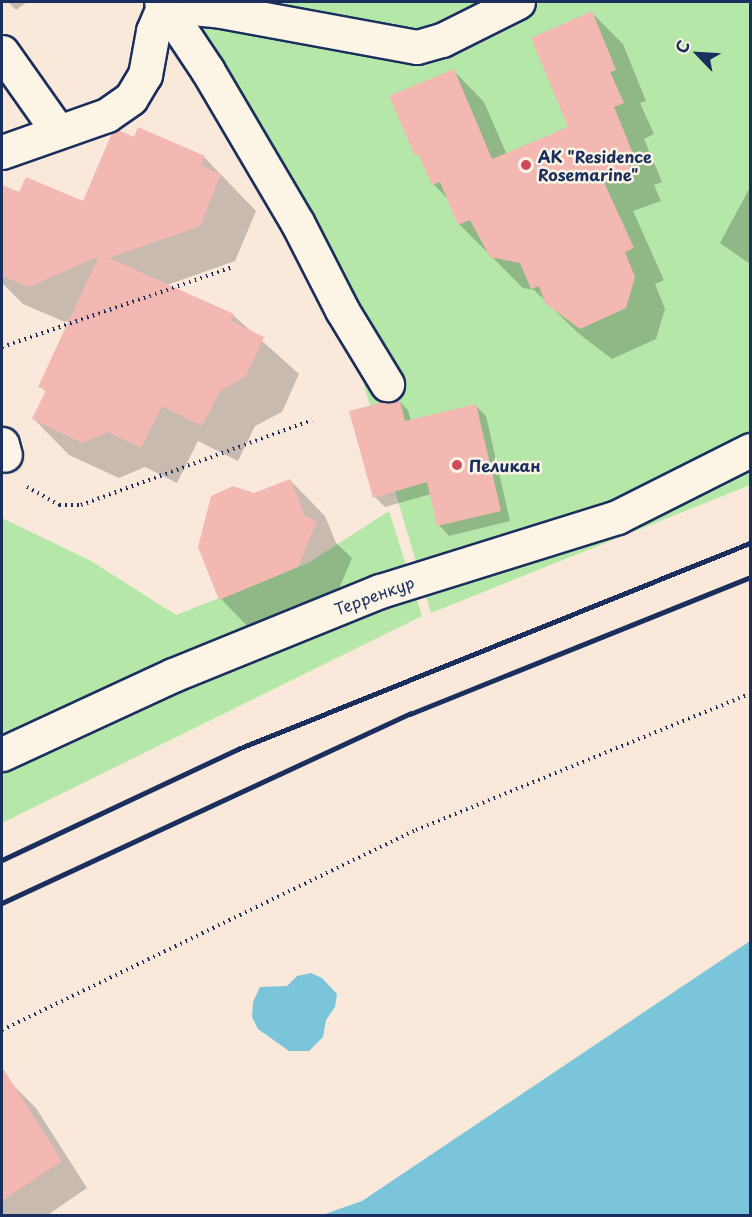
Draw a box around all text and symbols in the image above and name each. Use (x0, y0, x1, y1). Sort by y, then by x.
north arrow (668, 24, 728, 84)
text: С (668, 36, 695, 57)
place label: АК "Residence Rosemarine" (538, 146, 652, 184)
marker: АК "Residence Rosemarine" (519, 158, 533, 172)
place label: Пеликан (469, 455, 541, 475)
marker: Пеликан (450, 458, 464, 472)
street label: Терренкур (331, 572, 417, 618)

